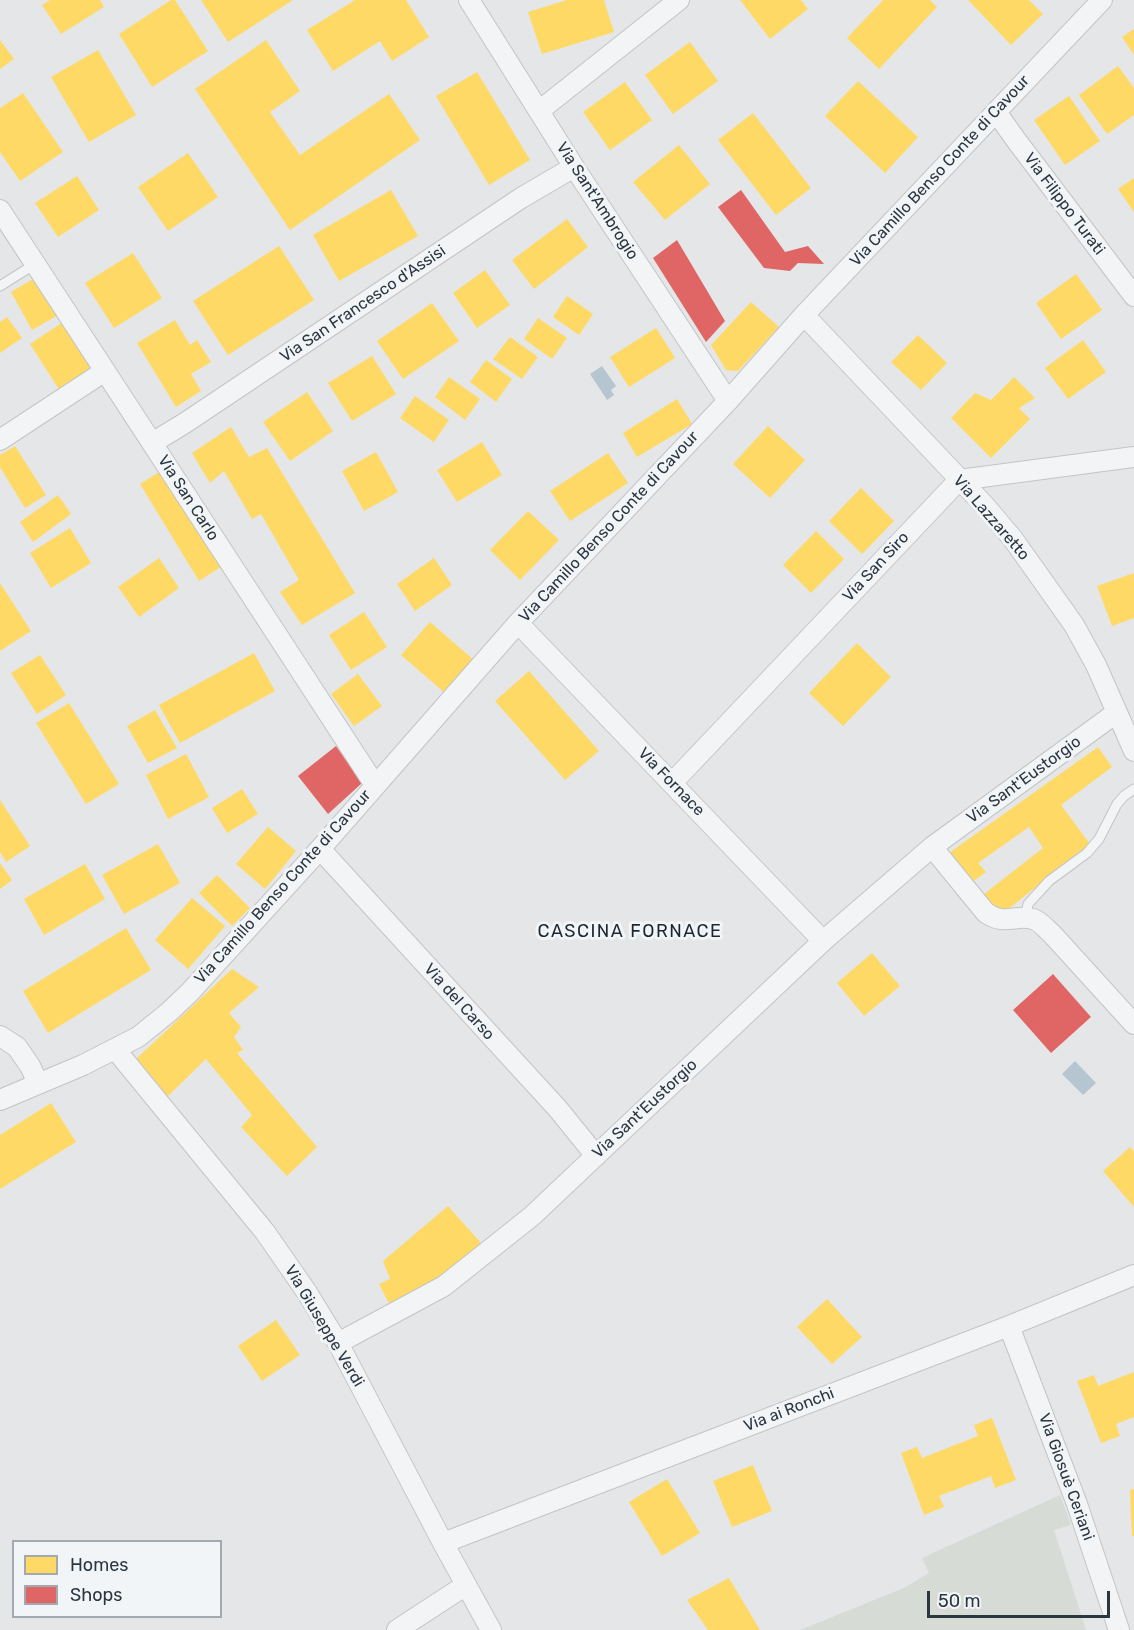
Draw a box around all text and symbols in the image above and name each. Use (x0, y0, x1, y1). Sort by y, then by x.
street label: Via Camillo Benso Conte di Cavour (846, 71, 1034, 271)
street label: Via Sant'Ambrogio (552, 139, 642, 263)
street label: Via Filippo Turati (1019, 149, 1109, 259)
street label: Via San Francesco d'Assisi (276, 241, 450, 367)
street label: Via Camillo Benso Conte di Cavour (515, 427, 703, 627)
street label: Via San Carlo (153, 452, 223, 544)
street label: Via Lazzaretto (949, 471, 1033, 565)
street label: Via San Siro (839, 528, 913, 606)
street label: Via Sant'Eustorgio (963, 732, 1085, 828)
street label: Via Fornace (634, 744, 708, 820)
street label: Via Camillo Benso Conte di Cavour (191, 786, 375, 988)
district label: CASCINA FORNACE (538, 921, 722, 943)
street label: Via del Carso (420, 960, 498, 1044)
street label: Via Sant'Eustorgio (589, 1055, 701, 1163)
street label: Via Giuseppe Verdi (280, 1262, 368, 1390)
street label: Via ai Ronchi (741, 1384, 837, 1436)
street label: Via Giosuè Ceriani (1034, 1411, 1098, 1543)
legend (12, 1540, 222, 1618)
text: Homes (70, 1554, 128, 1576)
scale bar (930, 1579, 1113, 1617)
text: Shops (70, 1584, 122, 1606)
text: 50 m (938, 1590, 981, 1612)

